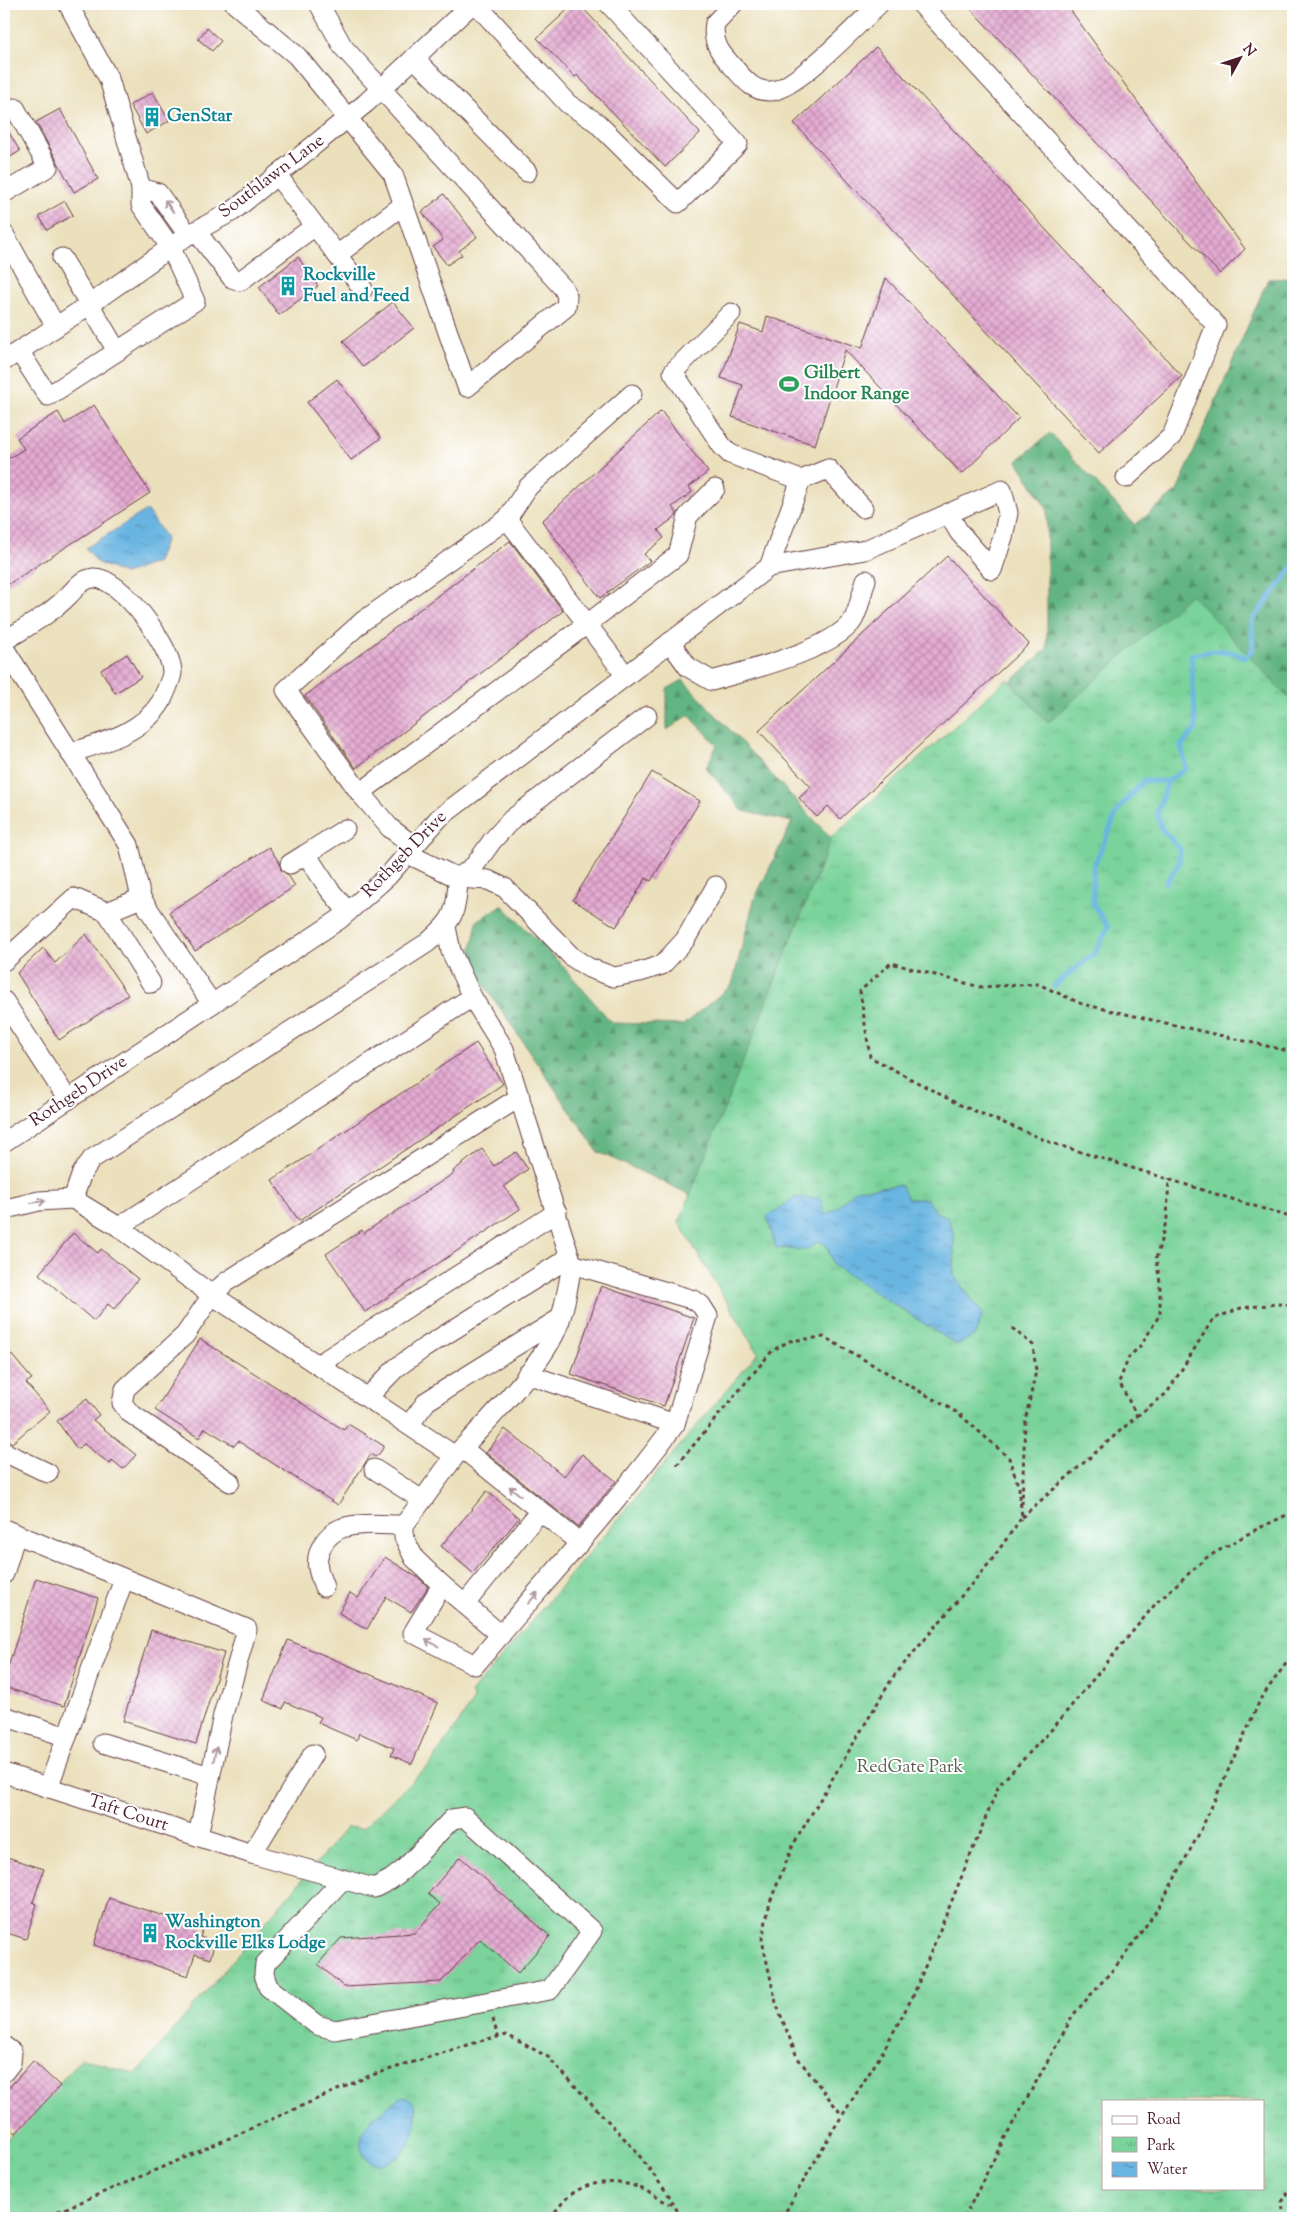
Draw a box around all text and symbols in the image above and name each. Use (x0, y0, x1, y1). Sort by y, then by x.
north arrow (1214, 32, 1264, 82)
text: N (1237, 40, 1260, 62)
place label: GenStar (167, 104, 232, 130)
building icon: GenStar (141, 106, 163, 128)
street label: Southlawn Lane (214, 129, 330, 225)
one-way arrow (164, 200, 174, 214)
place label: Rockville Fuel and Feed (303, 263, 410, 310)
building icon: Rockville Fuel and Feed (277, 275, 299, 297)
place label: Gilbert Indoor Range (804, 361, 910, 408)
sports icon: Gilbert Indoor Range (778, 373, 800, 395)
street label: Rothgeb Drive (357, 805, 453, 905)
street label: Rothgeb Drive (25, 1050, 133, 1134)
one-way arrow (29, 1197, 45, 1207)
one-way arrow (509, 1485, 522, 1496)
one-way arrow (527, 1591, 539, 1604)
one-way arrow (425, 1638, 440, 1647)
one-way arrow (210, 1747, 220, 1763)
park label: RedGate Park (857, 1755, 963, 1781)
street label: Taft Court (85, 1789, 171, 1839)
place label: Washington Rockville Elks Lodge (165, 1910, 327, 1957)
building icon: Washington Rockville Elks Lodge (139, 1922, 161, 1944)
legend (1102, 2100, 1264, 2190)
text: Road (1147, 2110, 1181, 2131)
text: Park (1147, 2136, 1176, 2157)
text: Water (1147, 2160, 1188, 2181)

